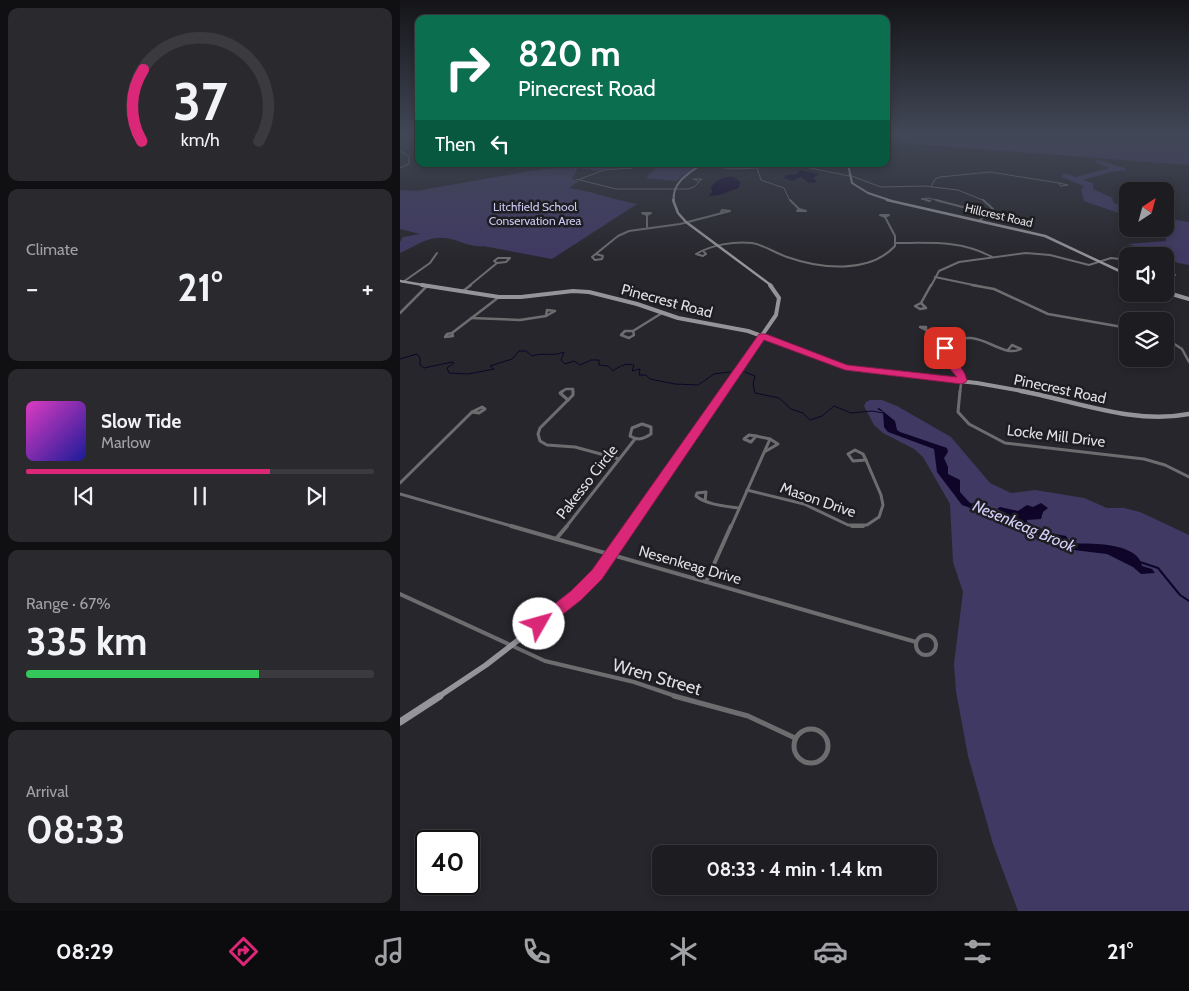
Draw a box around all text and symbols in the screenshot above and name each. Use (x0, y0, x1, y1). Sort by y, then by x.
text: 820 m (518, 32, 621, 75)
icon: right (435, 35, 500, 100)
text: 37 (173, 70, 228, 133)
text: Pinecrest Road (518, 75, 656, 102)
text: km/h (180, 129, 220, 150)
icon: left (486, 130, 514, 158)
text: Then (435, 133, 476, 156)
north arrow (1119, 182, 1174, 238)
map controls (1119, 182, 1174, 367)
park label: Litchfield School Conservation Area (489, 199, 581, 228)
street label: Hillcrest Road (963, 200, 1035, 230)
text: Climate (26, 240, 78, 259)
button: sound (1119, 247, 1174, 302)
text: 21° (177, 264, 223, 311)
text: − (26, 271, 38, 305)
text: + (362, 271, 374, 305)
street label: Pinecrest Road (619, 280, 715, 322)
button: layers (1119, 312, 1174, 367)
pin (924, 327, 966, 369)
icon: arrive (931, 334, 959, 362)
street label: Pinecrest Road (1012, 370, 1108, 408)
text: Slow Tide (101, 410, 181, 433)
street label: Locke Mill Drive (1006, 421, 1107, 451)
text: Marlow (101, 433, 151, 452)
street label: Pakesso Circle (552, 441, 622, 523)
street label: Mason Drive (778, 479, 859, 521)
icon: previous (70, 482, 98, 510)
icon: pause (186, 482, 214, 510)
icon: next (302, 482, 330, 510)
water label: Nesenkeag Brook (970, 496, 1079, 557)
street label: Nesenkeag Drive (637, 542, 744, 588)
text: Range · 67% (26, 594, 111, 613)
position arrow (512, 597, 564, 649)
text: 335 km (26, 618, 147, 665)
street label: Wren Street (610, 654, 704, 700)
text: Arrival (26, 782, 69, 801)
text: 08:33 (26, 806, 125, 853)
speed limit sign: 40 (415, 830, 480, 895)
text: 08:33 · 4 min · 1.4 km (706, 858, 883, 881)
icon: directions (226, 934, 261, 969)
icon: music (372, 934, 407, 969)
icon: phone (519, 934, 554, 969)
icon: climate (666, 934, 701, 969)
icon: car (813, 934, 848, 969)
icon: filters (960, 934, 995, 969)
text: 08:29 (56, 938, 114, 965)
text: 21° (1107, 938, 1133, 965)

